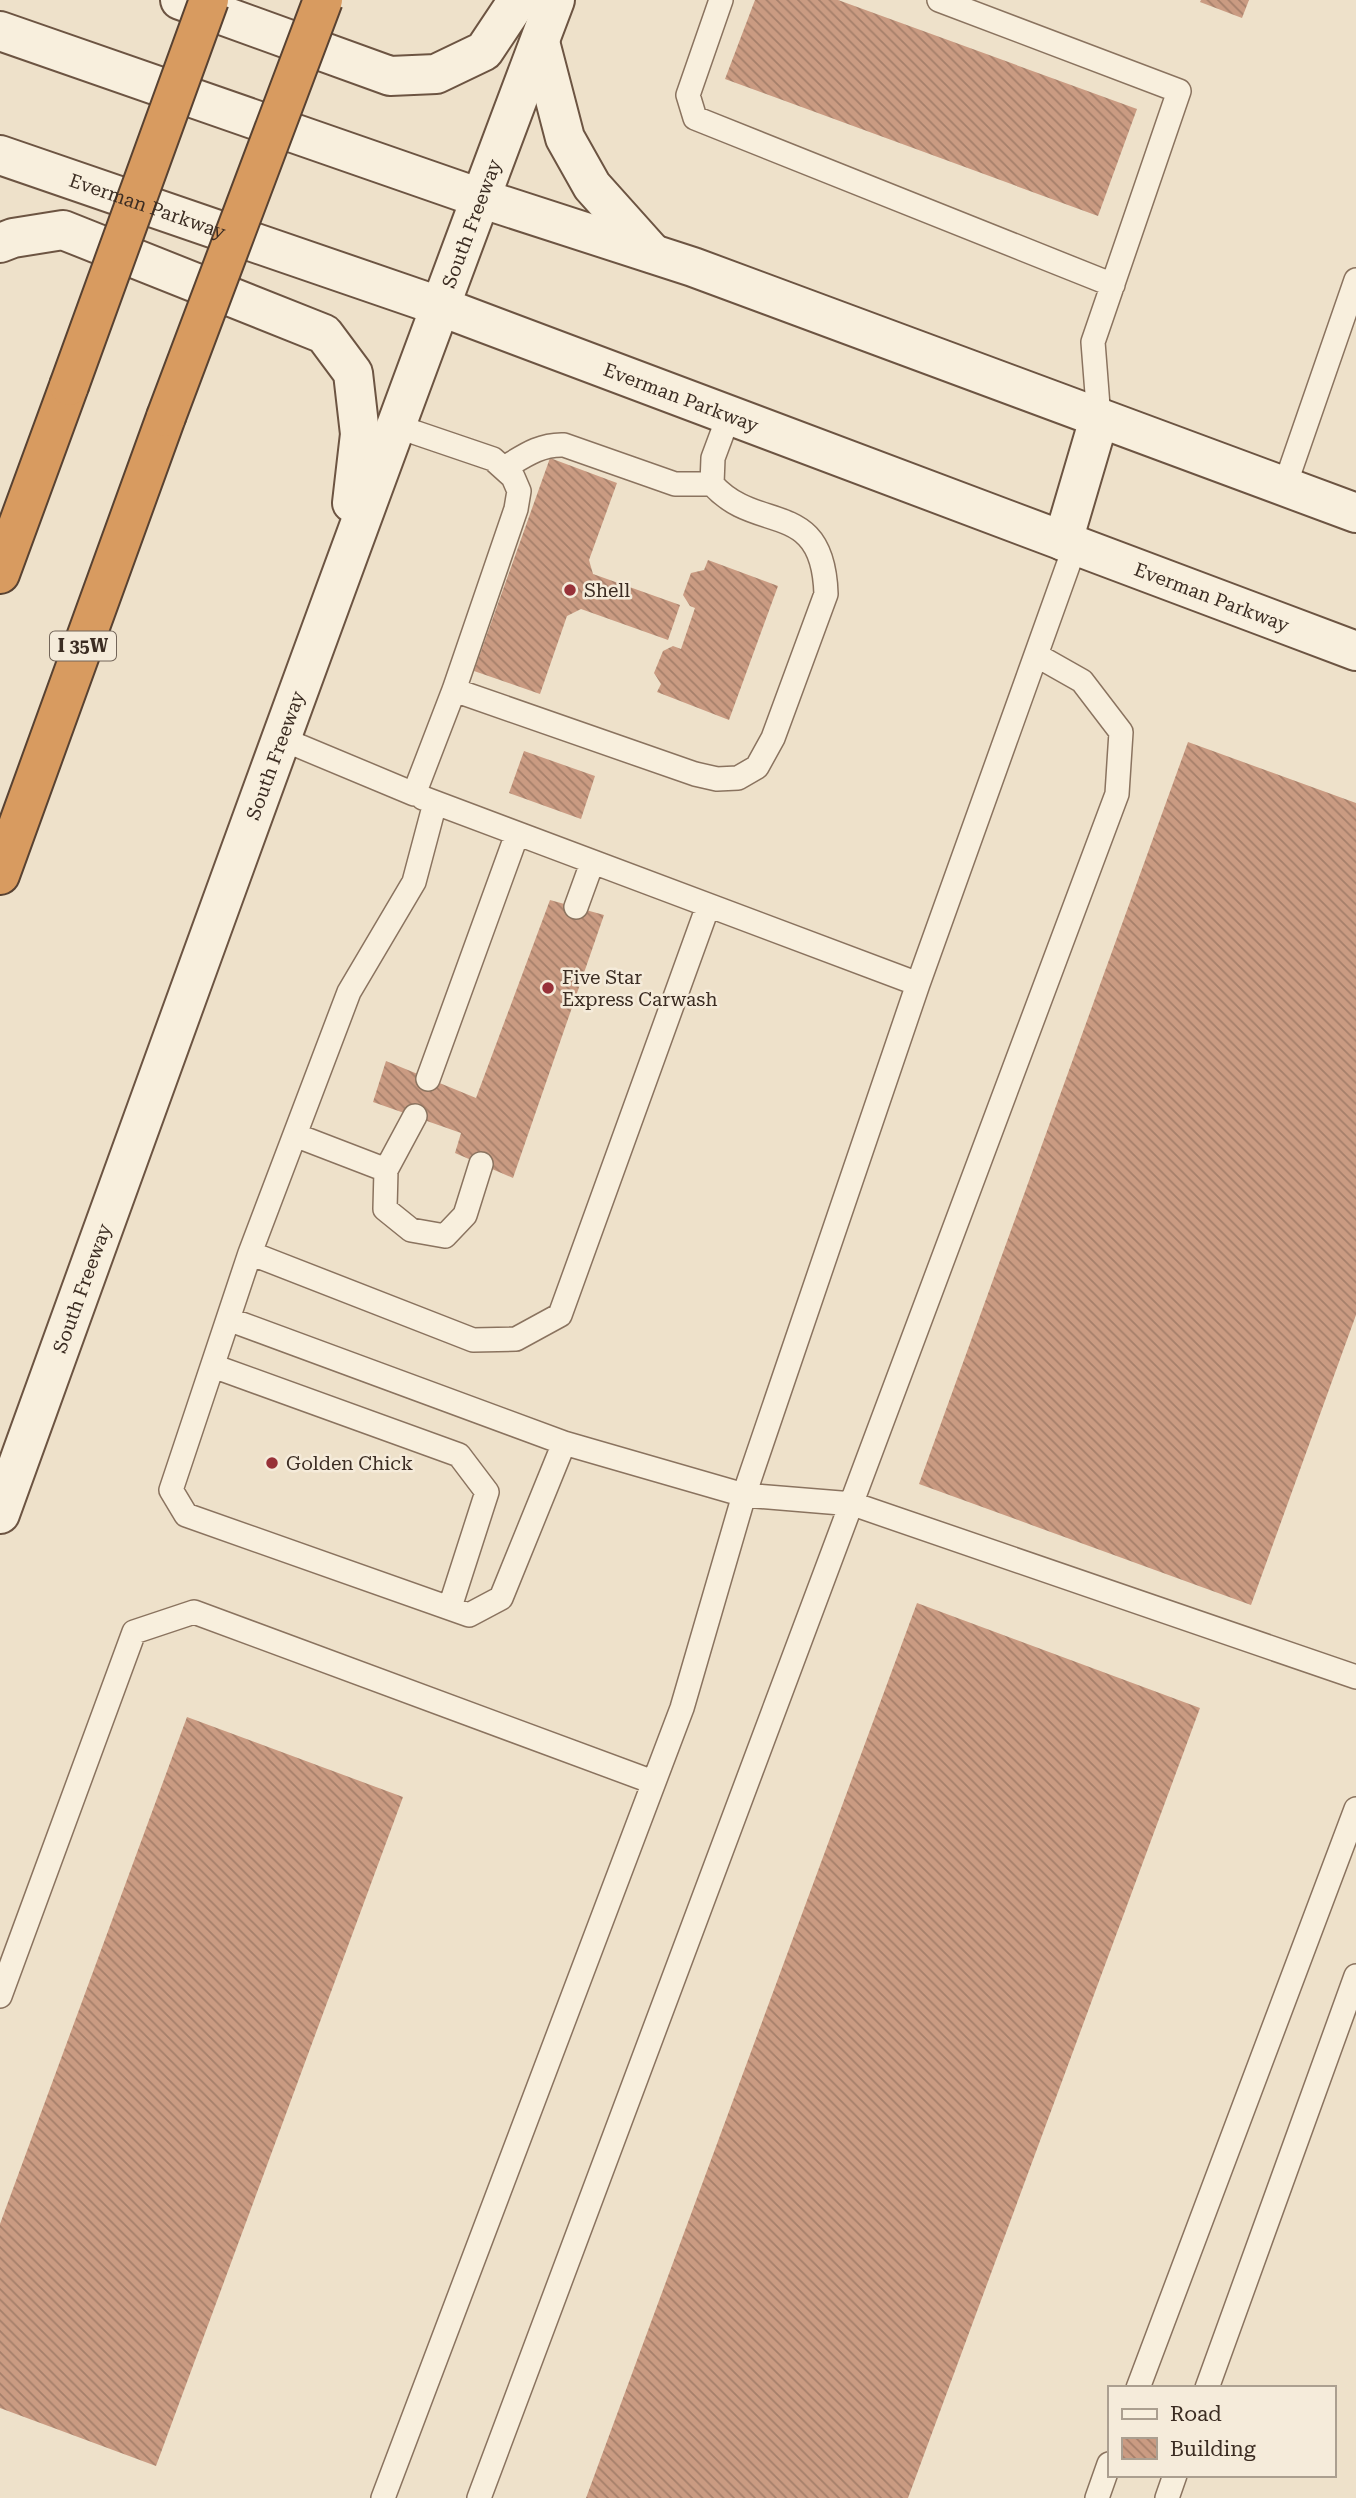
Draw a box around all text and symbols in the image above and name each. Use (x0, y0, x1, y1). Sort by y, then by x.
street label: South Freeway (437, 155, 506, 291)
street label: Everman Parkway (66, 169, 229, 244)
street label: Everman Parkway (600, 358, 762, 437)
street label: Everman Parkway (1131, 558, 1293, 637)
place label: Shell (584, 579, 630, 602)
marker: Shell (562, 582, 578, 598)
road number: I 35W (50, 632, 116, 660)
street label: South Freeway (241, 687, 310, 823)
place label: Five Star Express Carwash (562, 966, 717, 1011)
marker: Five Star Express Carwash (540, 980, 556, 996)
street label: South Freeway (48, 1220, 116, 1356)
place label: Golden Chick (286, 1452, 413, 1475)
marker: Golden Chick (264, 1455, 280, 1471)
legend (1108, 2386, 1335, 2477)
text: Road (1170, 2402, 1222, 2426)
text: Building (1170, 2437, 1256, 2461)

